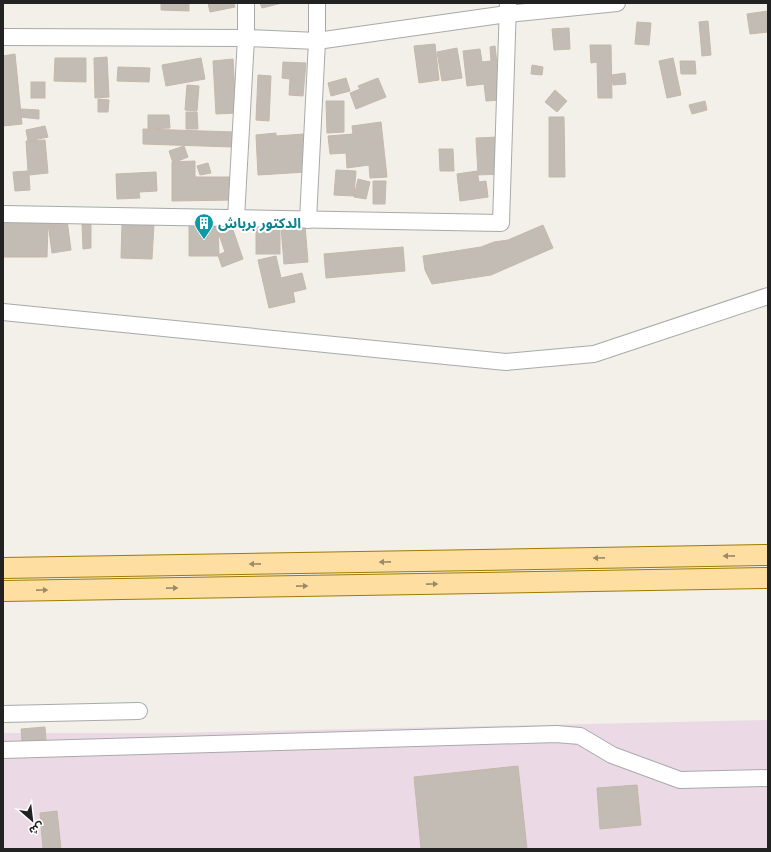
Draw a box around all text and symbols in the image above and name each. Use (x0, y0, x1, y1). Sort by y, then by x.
building icon: الدكتور برباش (193, 212, 215, 240)
place label: الدكتور برباش (218, 214, 301, 232)
one-way arrow (722, 553, 735, 559)
one-way arrow (592, 555, 605, 561)
one-way arrow (379, 558, 391, 565)
one-way arrow (248, 561, 261, 567)
one-way arrow (426, 581, 439, 587)
one-way arrow (296, 583, 309, 589)
one-way arrow (166, 585, 179, 591)
one-way arrow (36, 587, 48, 594)
north arrow (12, 800, 52, 840)
text: ش (27, 819, 47, 839)

